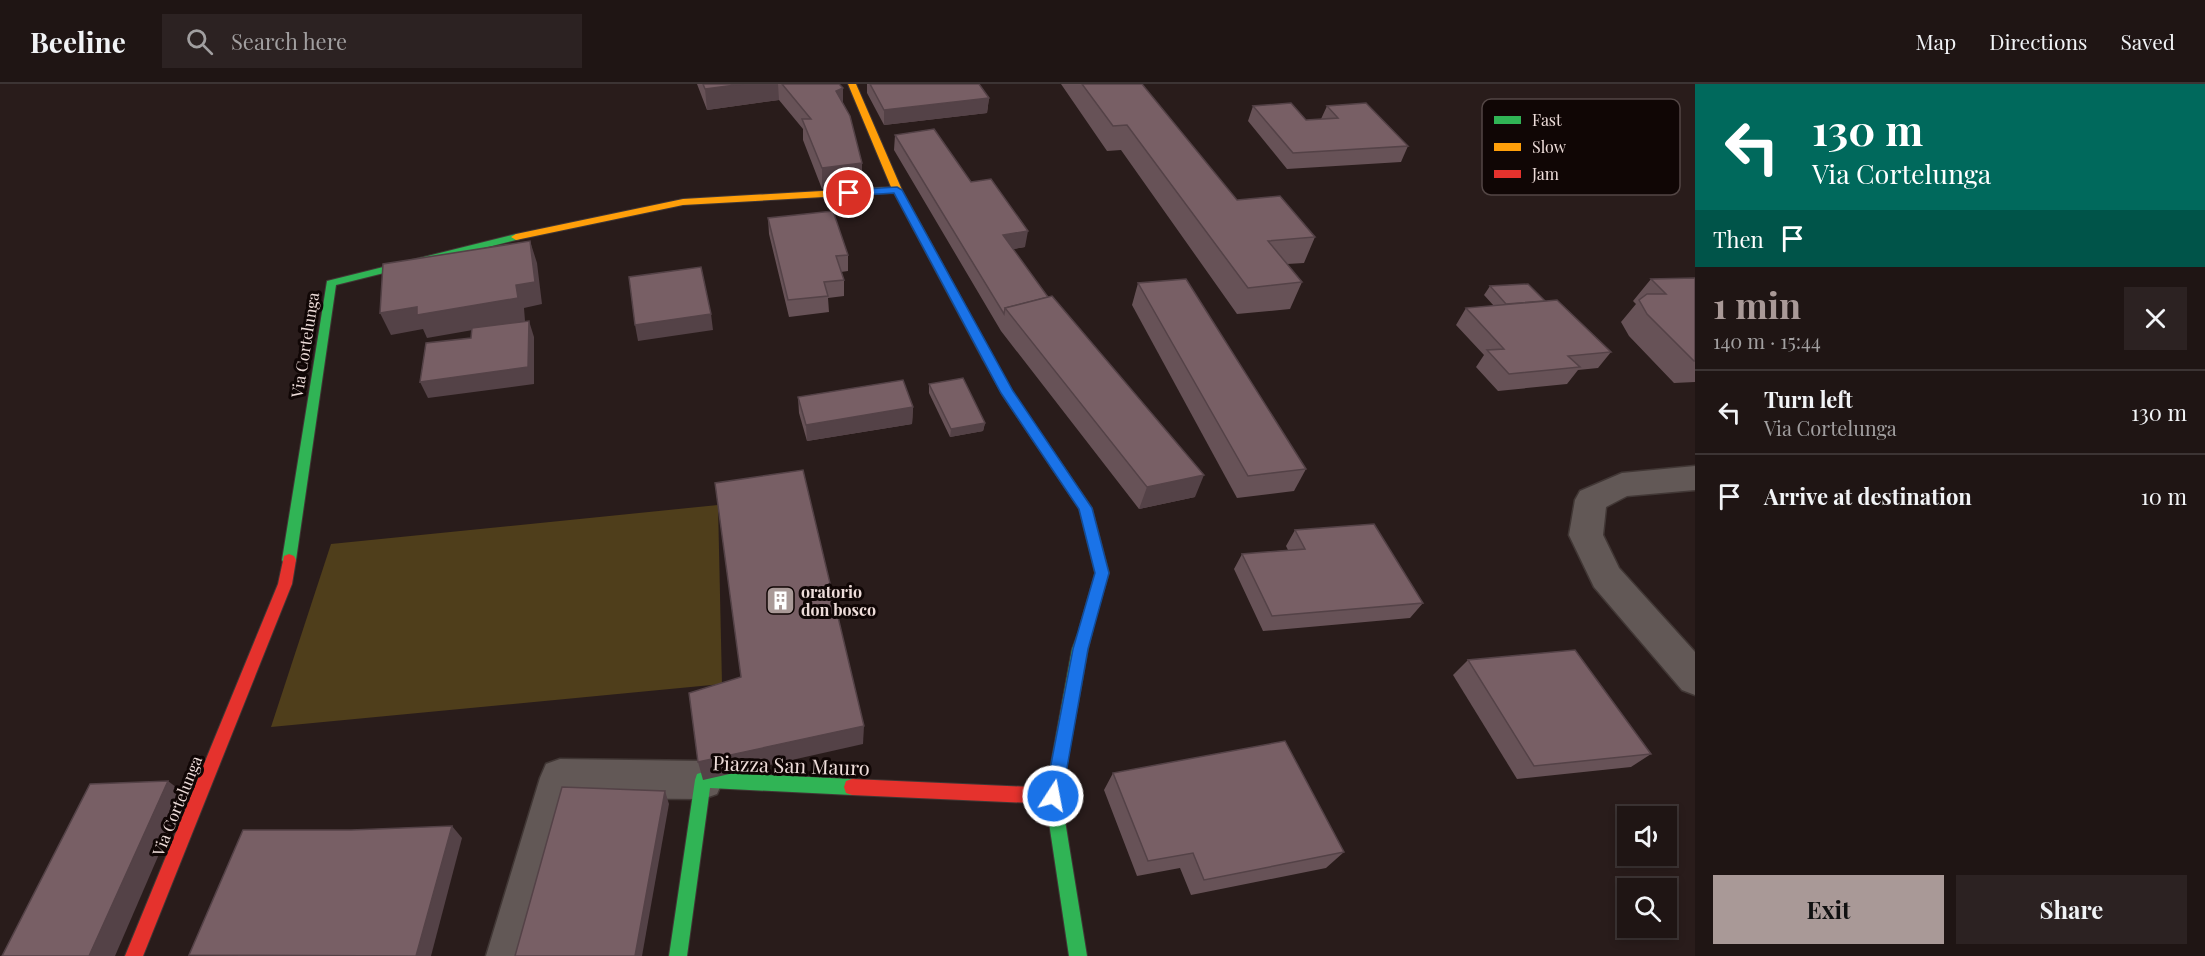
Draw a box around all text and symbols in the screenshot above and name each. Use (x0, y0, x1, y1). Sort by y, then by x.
search box (162, 14, 582, 68)
text: Beeline (30, 23, 126, 60)
icon: search (183, 25, 216, 58)
text: Search here (231, 26, 347, 56)
text: Map (1915, 27, 1956, 55)
text: Directions (1989, 27, 2087, 55)
text: Saved (2120, 27, 2175, 55)
legend (1482, 99, 1680, 195)
text: 130 m (1812, 101, 1923, 157)
icon: left (1713, 108, 1791, 186)
text: Fast (1532, 109, 1562, 130)
text: Slow (1532, 136, 1567, 157)
text: Via Cortelunga (1812, 155, 1991, 191)
text: Jam (1531, 163, 1559, 184)
pin (823, 167, 874, 218)
icon: arrive (832, 176, 865, 209)
icon: arrive (1776, 222, 1809, 255)
text: Then (1713, 224, 1764, 254)
text: 1 min (1713, 280, 1801, 328)
button: close (2124, 287, 2187, 350)
street label: Via Cortelunga (286, 291, 323, 400)
text: 140 m · 15:44 (1713, 327, 1821, 354)
text: Turn left (1764, 384, 1853, 414)
icon: left (1713, 396, 1746, 429)
text: 130 m (2131, 397, 2187, 427)
text: Via Cortelunga (1764, 414, 1897, 441)
icon: arrive (1713, 480, 1746, 513)
text: Arrive at destination (1764, 481, 1972, 511)
text: 10 m (2141, 481, 2187, 511)
place label: oratorio don bosco (801, 581, 876, 620)
building icon: oratorio don bosco (764, 585, 796, 617)
street label: Piazza San Mauro (712, 748, 870, 781)
street label: Via Cortelunga (147, 753, 206, 860)
position arrow (1021, 764, 1085, 828)
map controls (1617, 806, 1677, 938)
button: sound (1617, 806, 1677, 866)
button: Exit (1713, 875, 1944, 944)
button: Share (1956, 875, 2187, 944)
button: search (1617, 878, 1677, 938)

